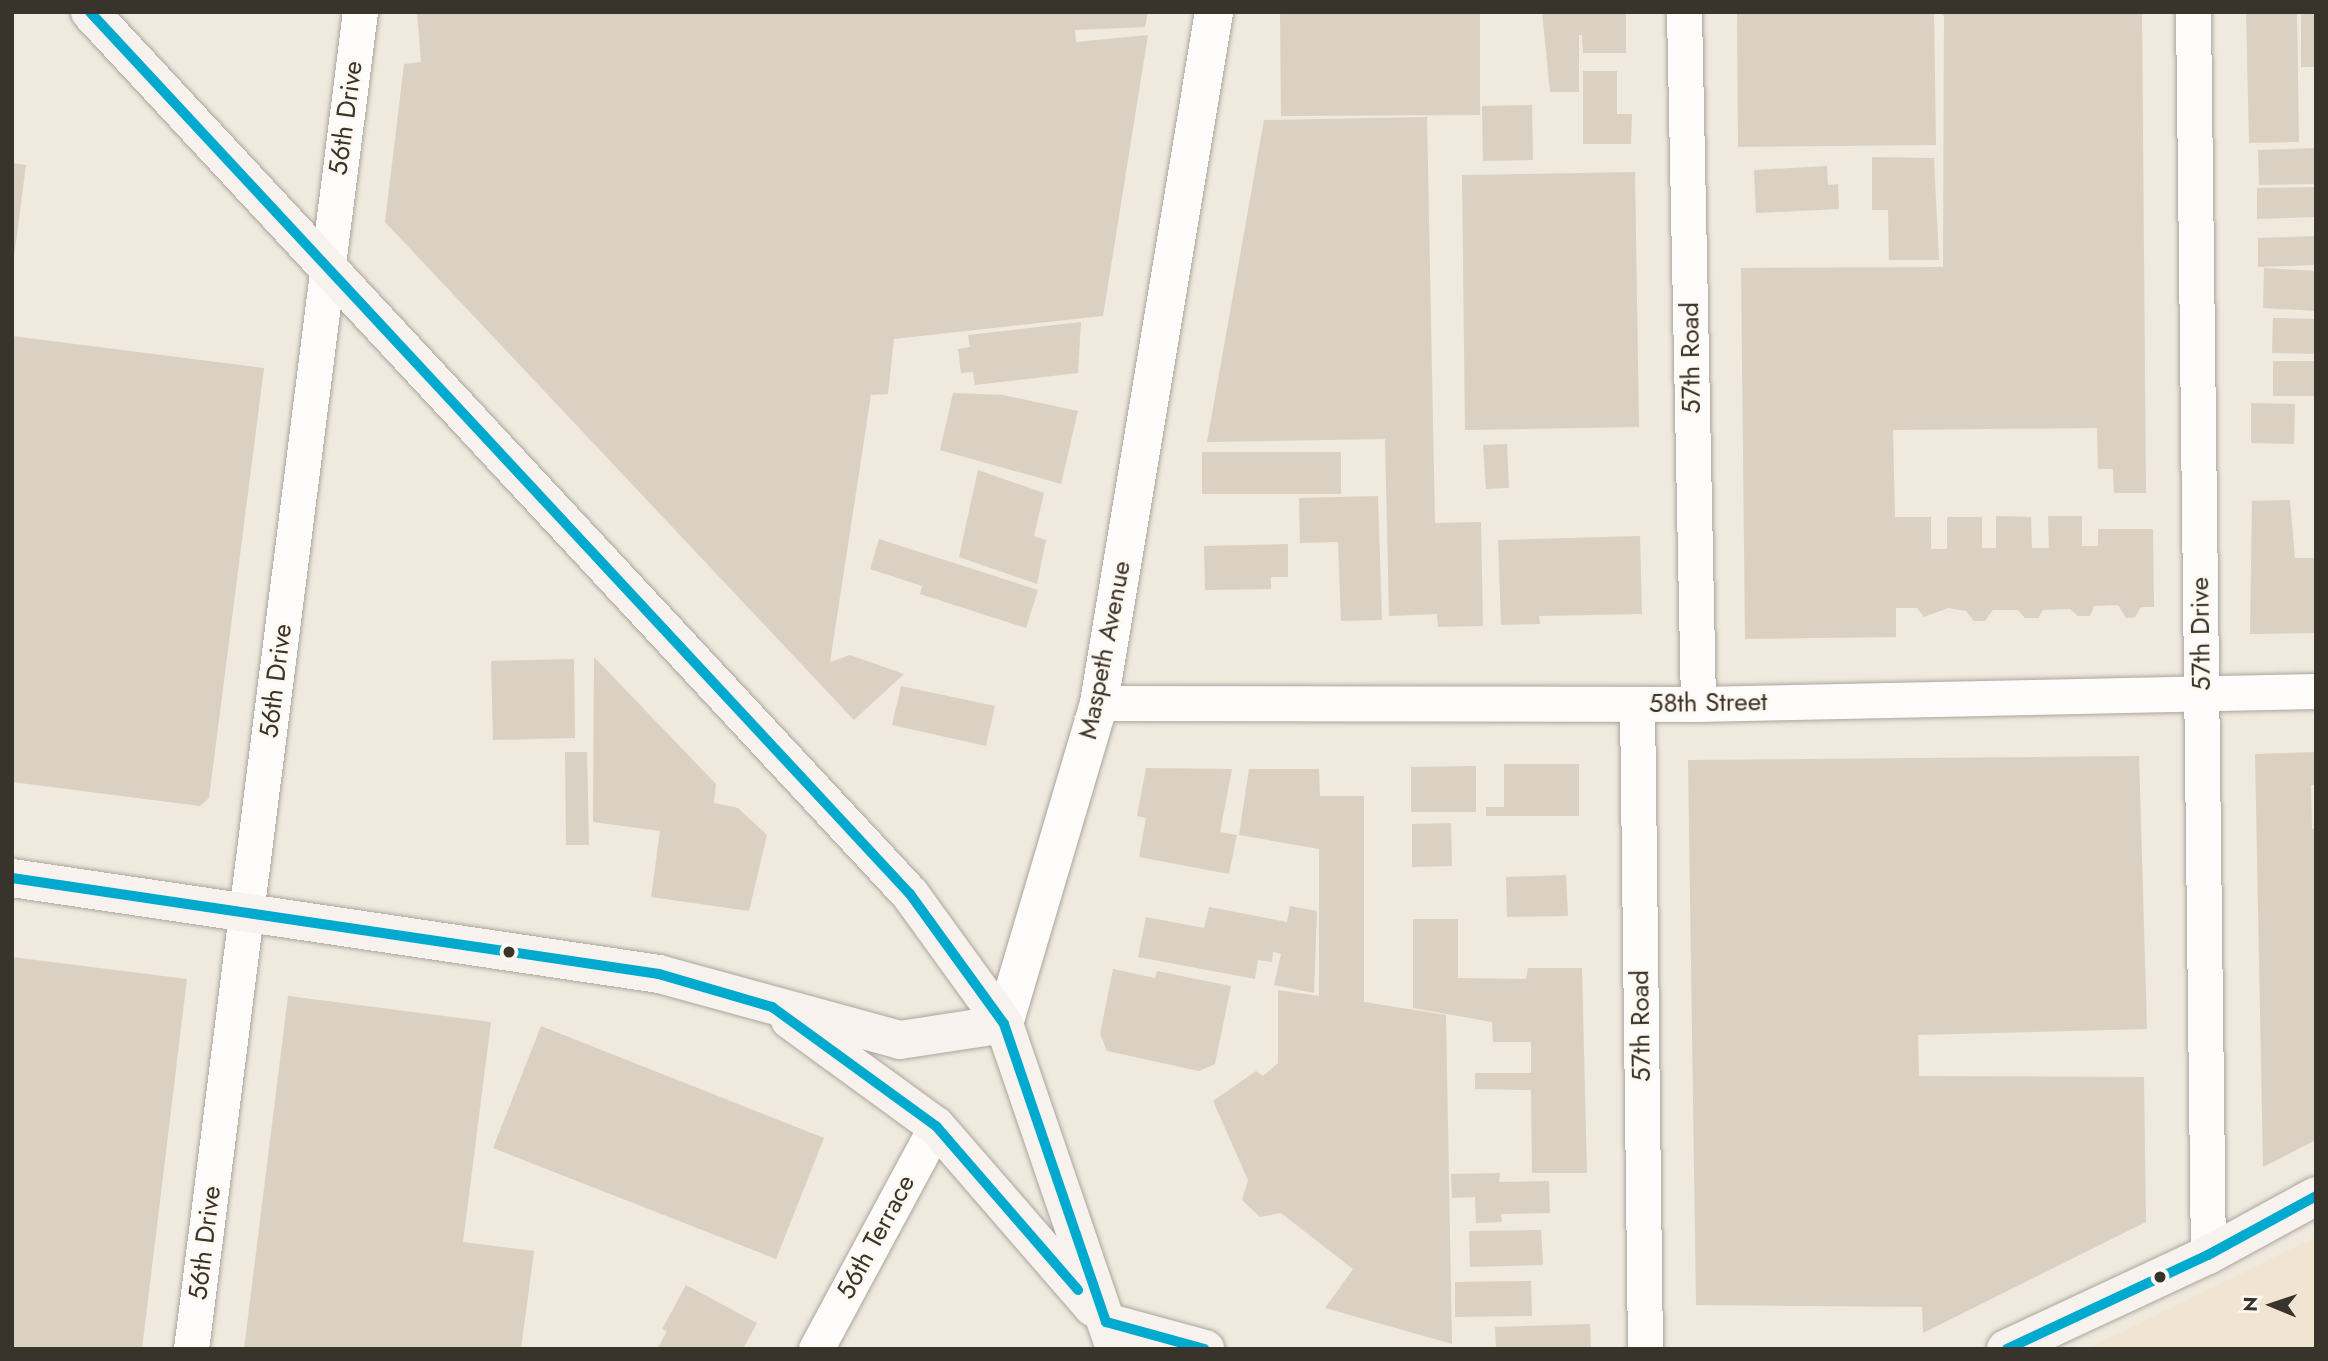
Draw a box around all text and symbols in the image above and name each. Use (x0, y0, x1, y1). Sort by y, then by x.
street label: 56th Drive (323, 59, 369, 177)
street label: 57th Road (1674, 302, 1708, 414)
street label: Maspeth Avenue (1072, 558, 1138, 742)
street label: 57th Drive (2184, 577, 2218, 691)
street label: 56th Drive (254, 622, 298, 740)
street label: 58th Street (1648, 686, 1768, 720)
unlabelled marker (502, 945, 516, 959)
street label: 57th Road (1624, 970, 1658, 1082)
street label: 56th Terrace (830, 1169, 922, 1305)
street label: 56th Drive (183, 1184, 227, 1302)
unlabelled marker (2153, 1270, 2167, 1284)
north arrow (2237, 1270, 2307, 1340)
text: N (2237, 1296, 2264, 1312)

